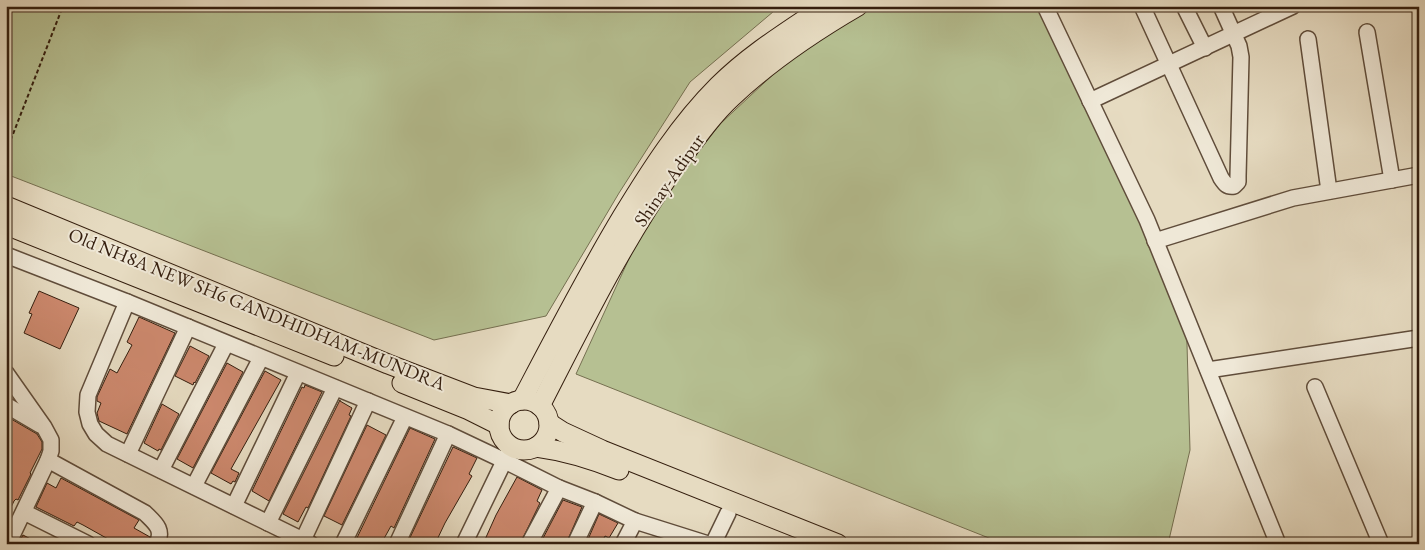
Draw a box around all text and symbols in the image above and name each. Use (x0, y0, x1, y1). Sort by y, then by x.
street label: Shinay-Adipur (628, 128, 711, 231)
street label: Old NH8A NEW SH6 GANDHIDHAM-MUNDRA (65, 222, 450, 397)

